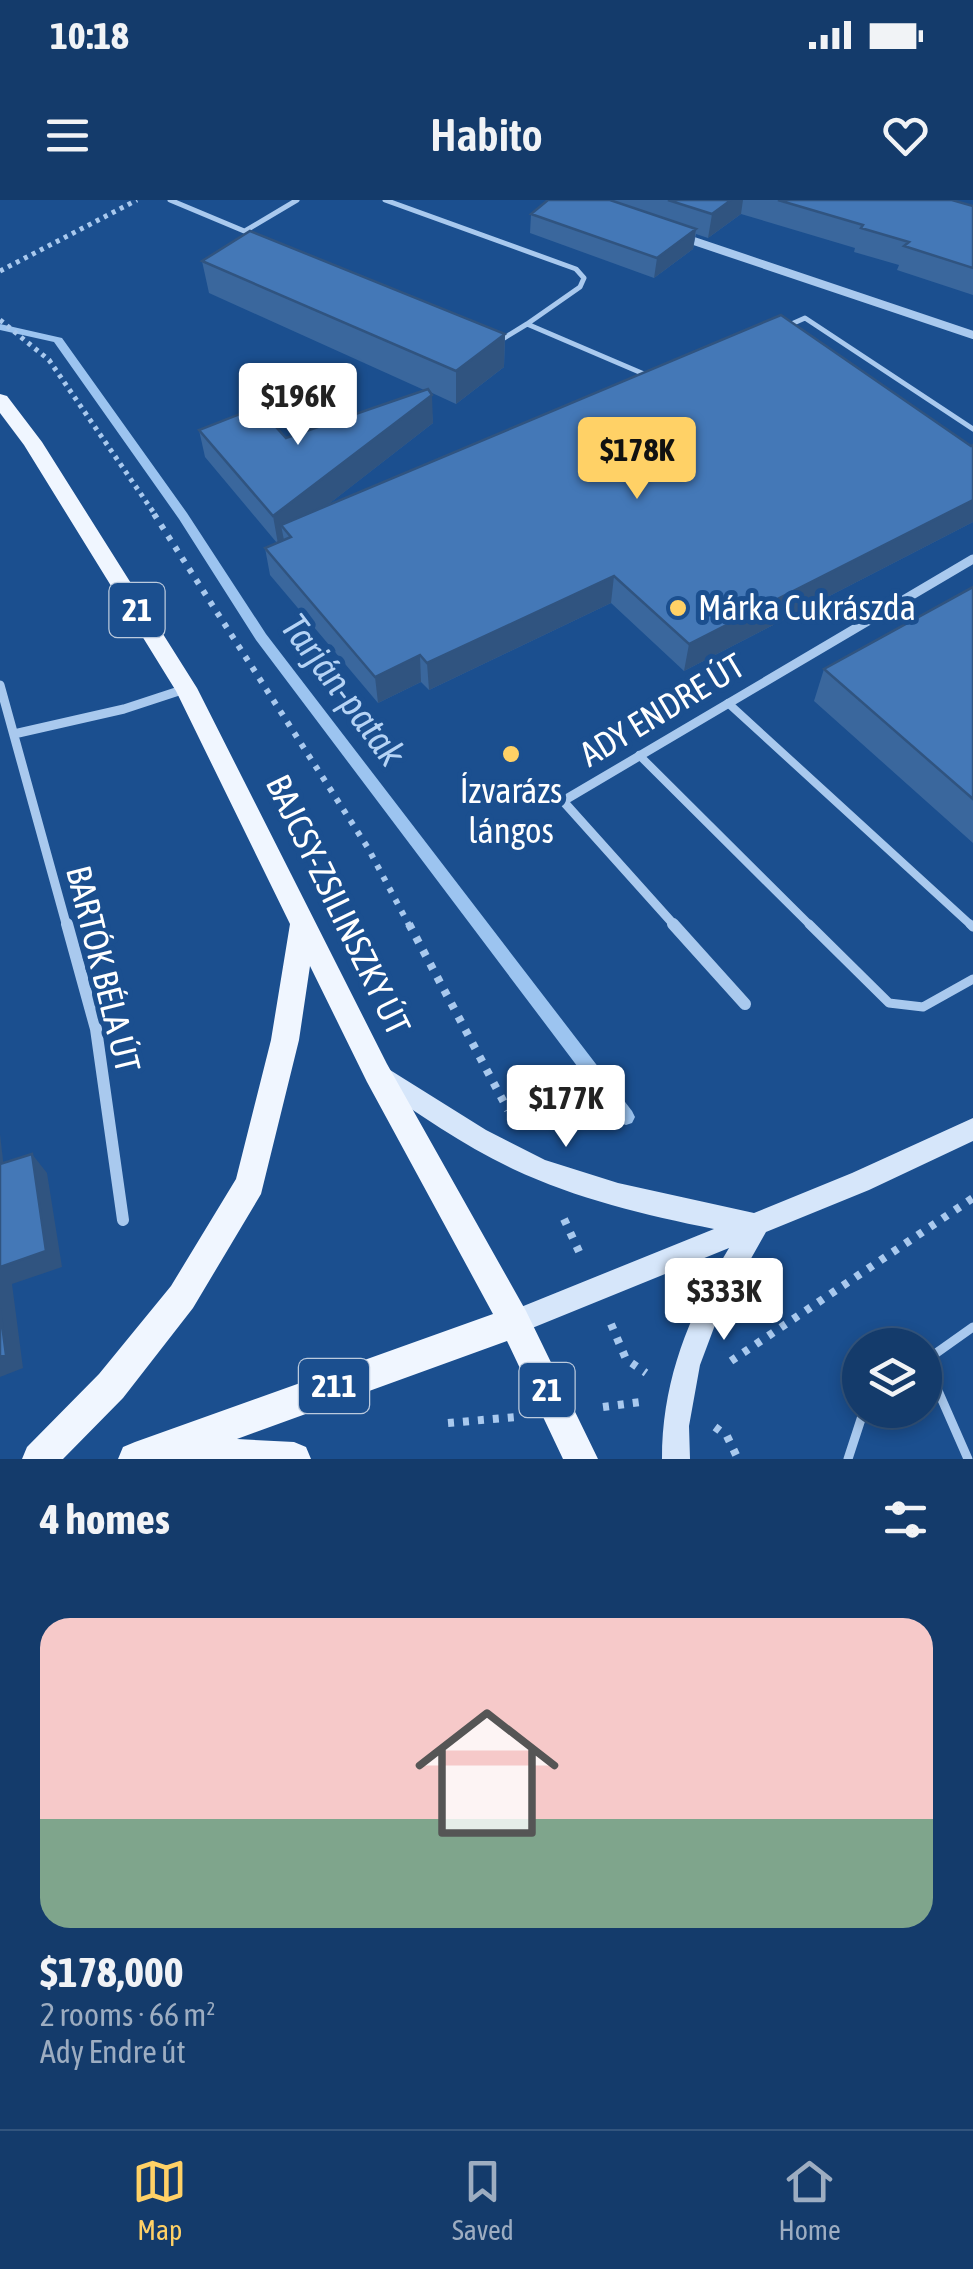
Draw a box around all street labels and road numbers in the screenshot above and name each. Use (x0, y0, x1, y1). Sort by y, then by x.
road number: 21 (110, 583, 164, 637)
street label: ADY ENDRE ÚT (572, 644, 751, 774)
street label: BAJCSY-ZSILINSZKY ÚT (259, 768, 419, 1041)
street label: BARTÓK BÉLA ÚT (59, 861, 149, 1076)
road number: 211 (299, 1359, 369, 1413)
road number: 21 (520, 1363, 574, 1417)

